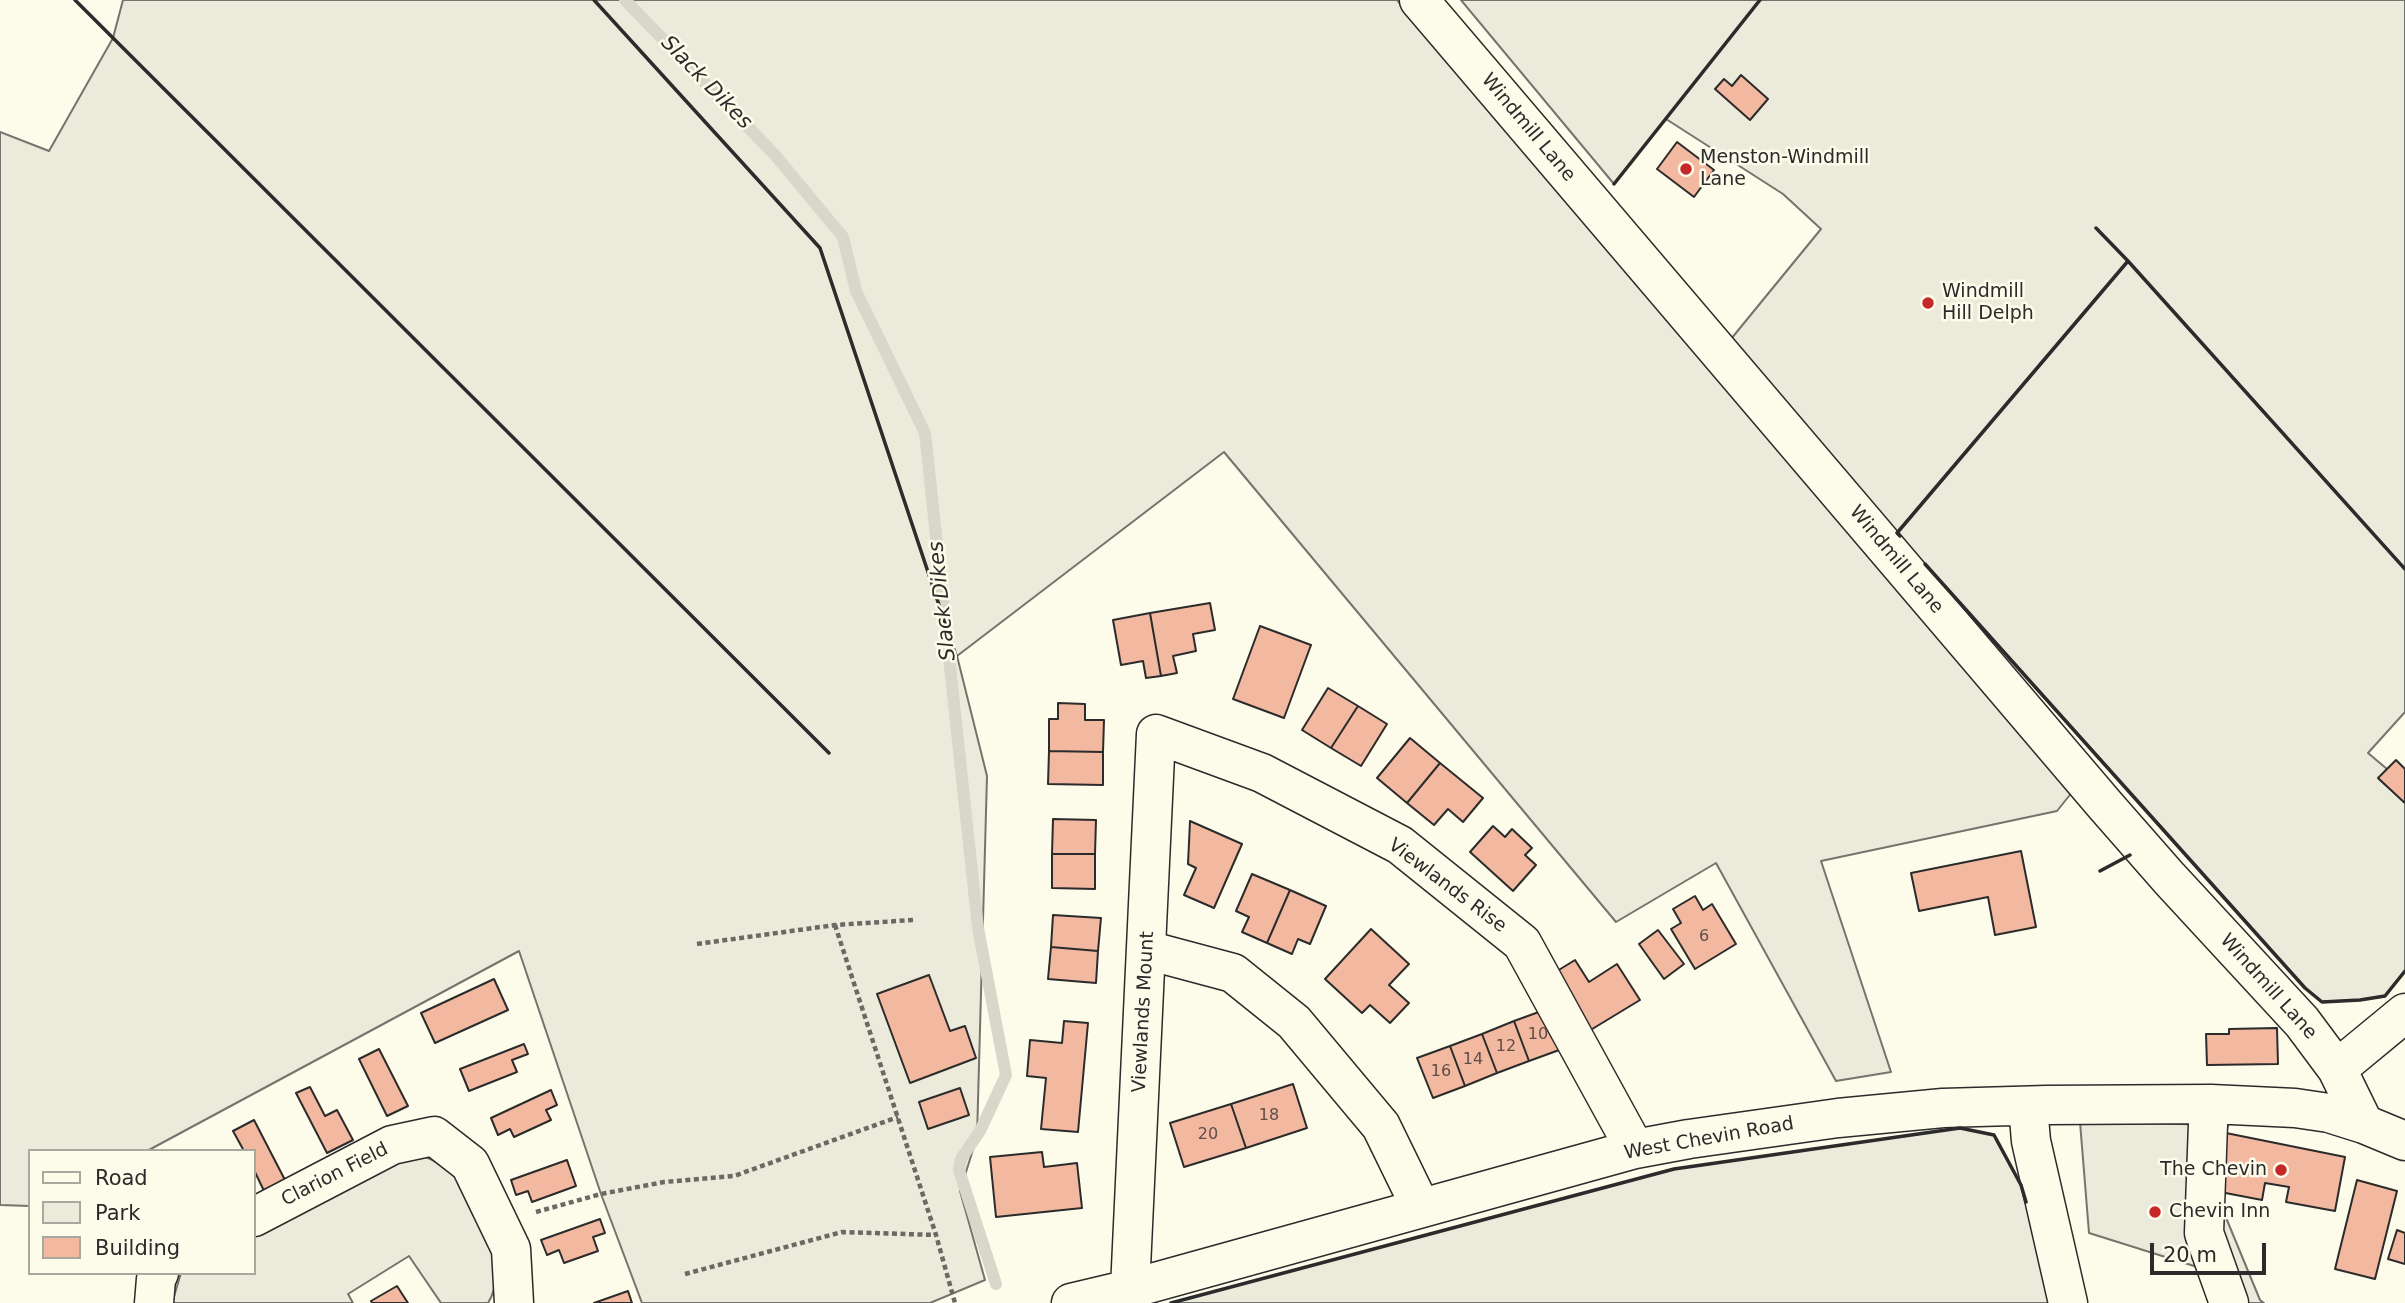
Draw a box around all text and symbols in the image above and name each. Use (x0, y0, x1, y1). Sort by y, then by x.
water label: Slack Dikes (655, 31, 757, 135)
street label: Windmill Lane (1476, 69, 1580, 187)
place label: Menston-Windmill Lane (1700, 147, 1869, 191)
marker: Menston-Windmill Lane (1678, 161, 1694, 177)
place label: Windmill Hill Delph (1942, 281, 2034, 325)
marker: Windmill Hill Delph (1920, 295, 1936, 311)
street label: Windmill Lane (1844, 501, 1948, 619)
water label: Slack Dikes (924, 540, 962, 662)
street label: Viewlands Rise (1383, 834, 1511, 938)
house number: 6 (1699, 927, 1709, 947)
street label: Windmill Lane (2215, 930, 2321, 1044)
street label: Viewlands Mount (1128, 931, 1160, 1093)
house number: 10 (1528, 1025, 1548, 1045)
house number: 12 (1496, 1037, 1516, 1057)
house number: 14 (1463, 1050, 1483, 1070)
house number: 16 (1431, 1062, 1451, 1082)
house number: 18 (1259, 1106, 1279, 1126)
street label: West Chevin Road (1622, 1113, 1796, 1165)
house number: 20 (1198, 1125, 1218, 1145)
street label: Clarion Field (278, 1138, 392, 1212)
legend (28, 1149, 256, 1275)
place label: The Chevin (2160, 1159, 2267, 1181)
marker: The Chevin (2273, 1162, 2289, 1178)
text: Road (95, 1166, 148, 1190)
text: Park (95, 1201, 140, 1225)
place label: Chevin Inn (2169, 1201, 2270, 1223)
marker: Chevin Inn (2147, 1204, 2163, 1220)
scale bar (2153, 1230, 2268, 1274)
text: Building (95, 1236, 180, 1260)
text: 20 m (2163, 1243, 2217, 1267)

